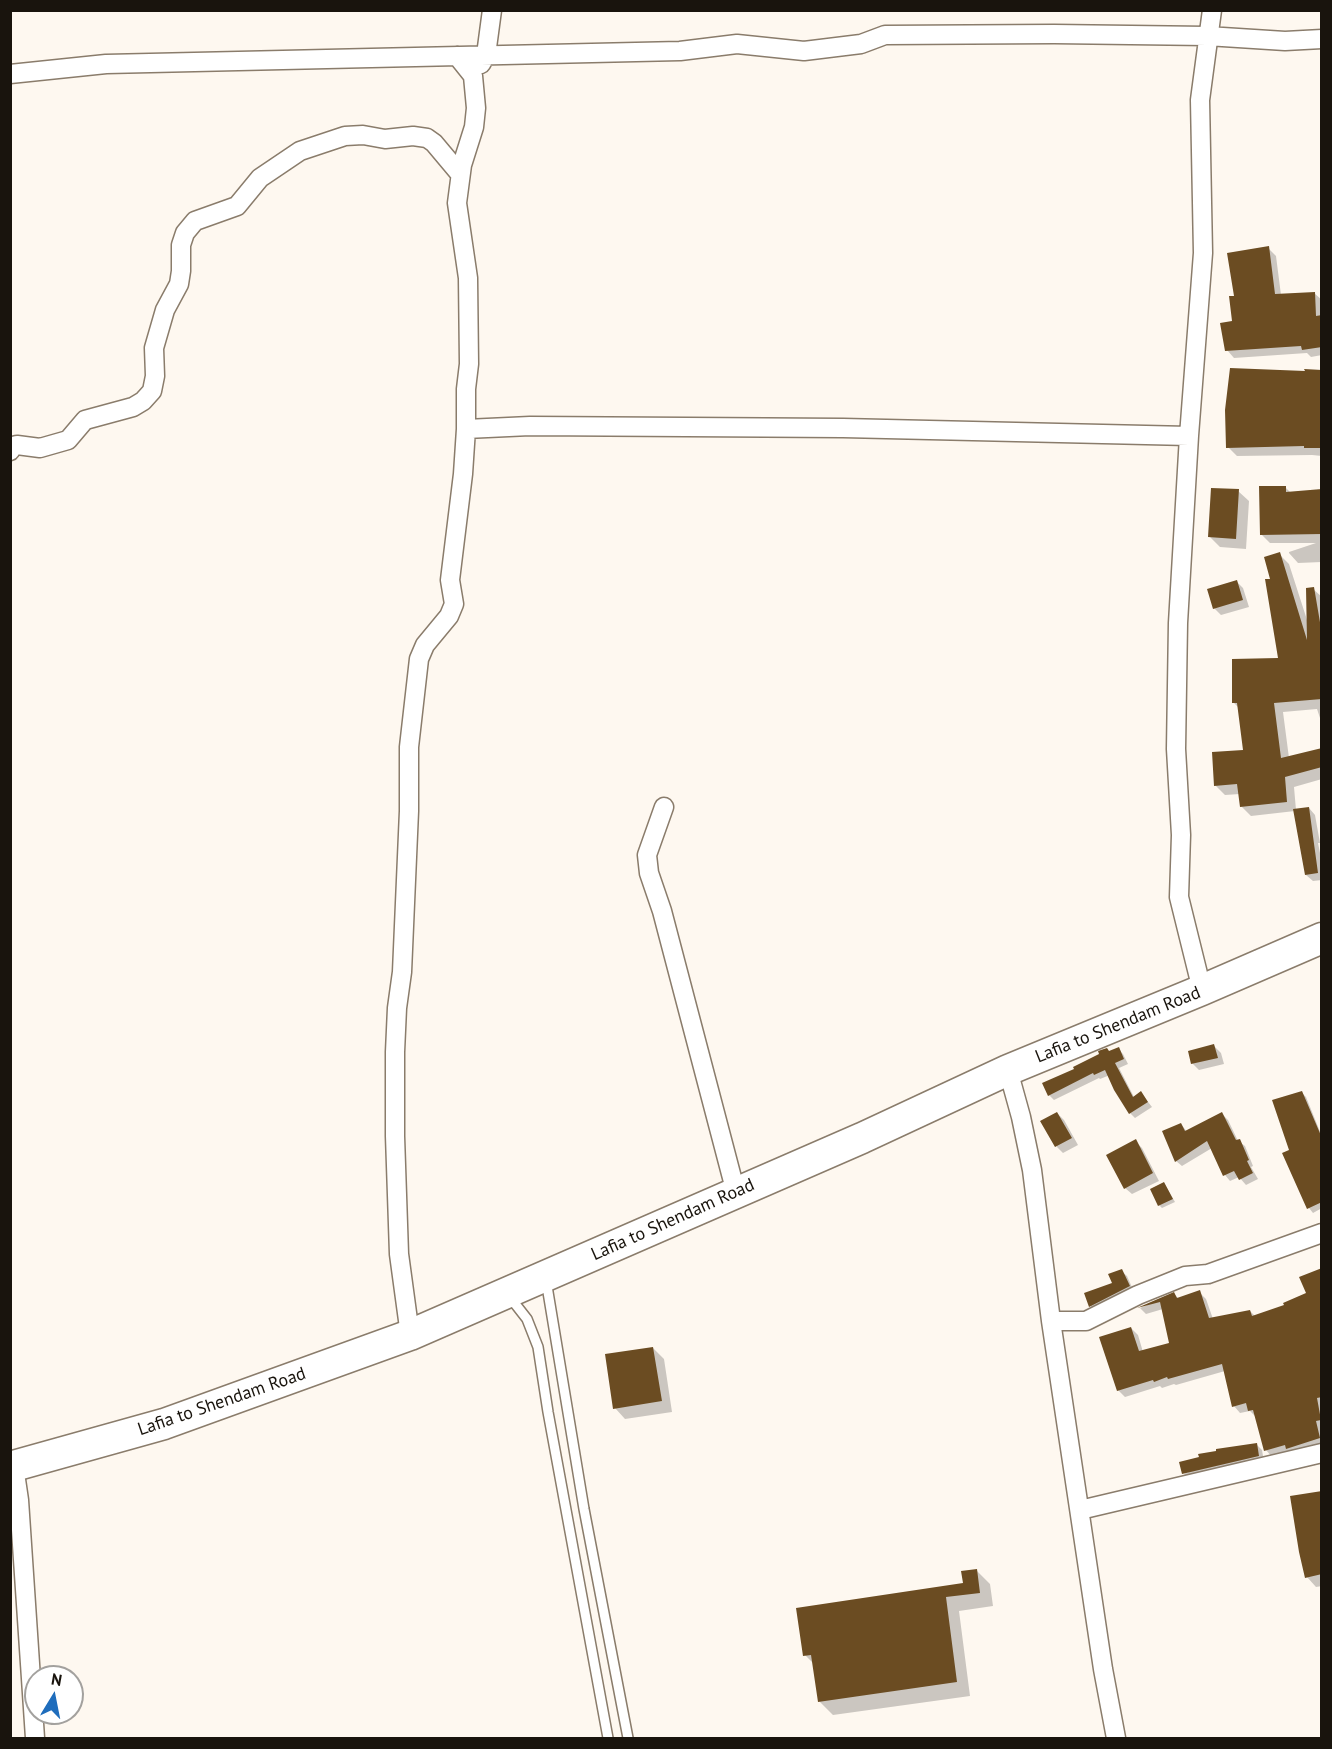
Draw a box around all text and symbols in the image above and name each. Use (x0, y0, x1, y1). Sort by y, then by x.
street label: Lafia to Shendam Road (1032, 982, 1204, 1068)
street label: Lafia to Shendam Road (588, 1174, 758, 1266)
street label: Lafia to Shendam Road (135, 1363, 309, 1441)
north arrow (24, 1665, 84, 1725)
text: N (50, 1668, 64, 1690)

